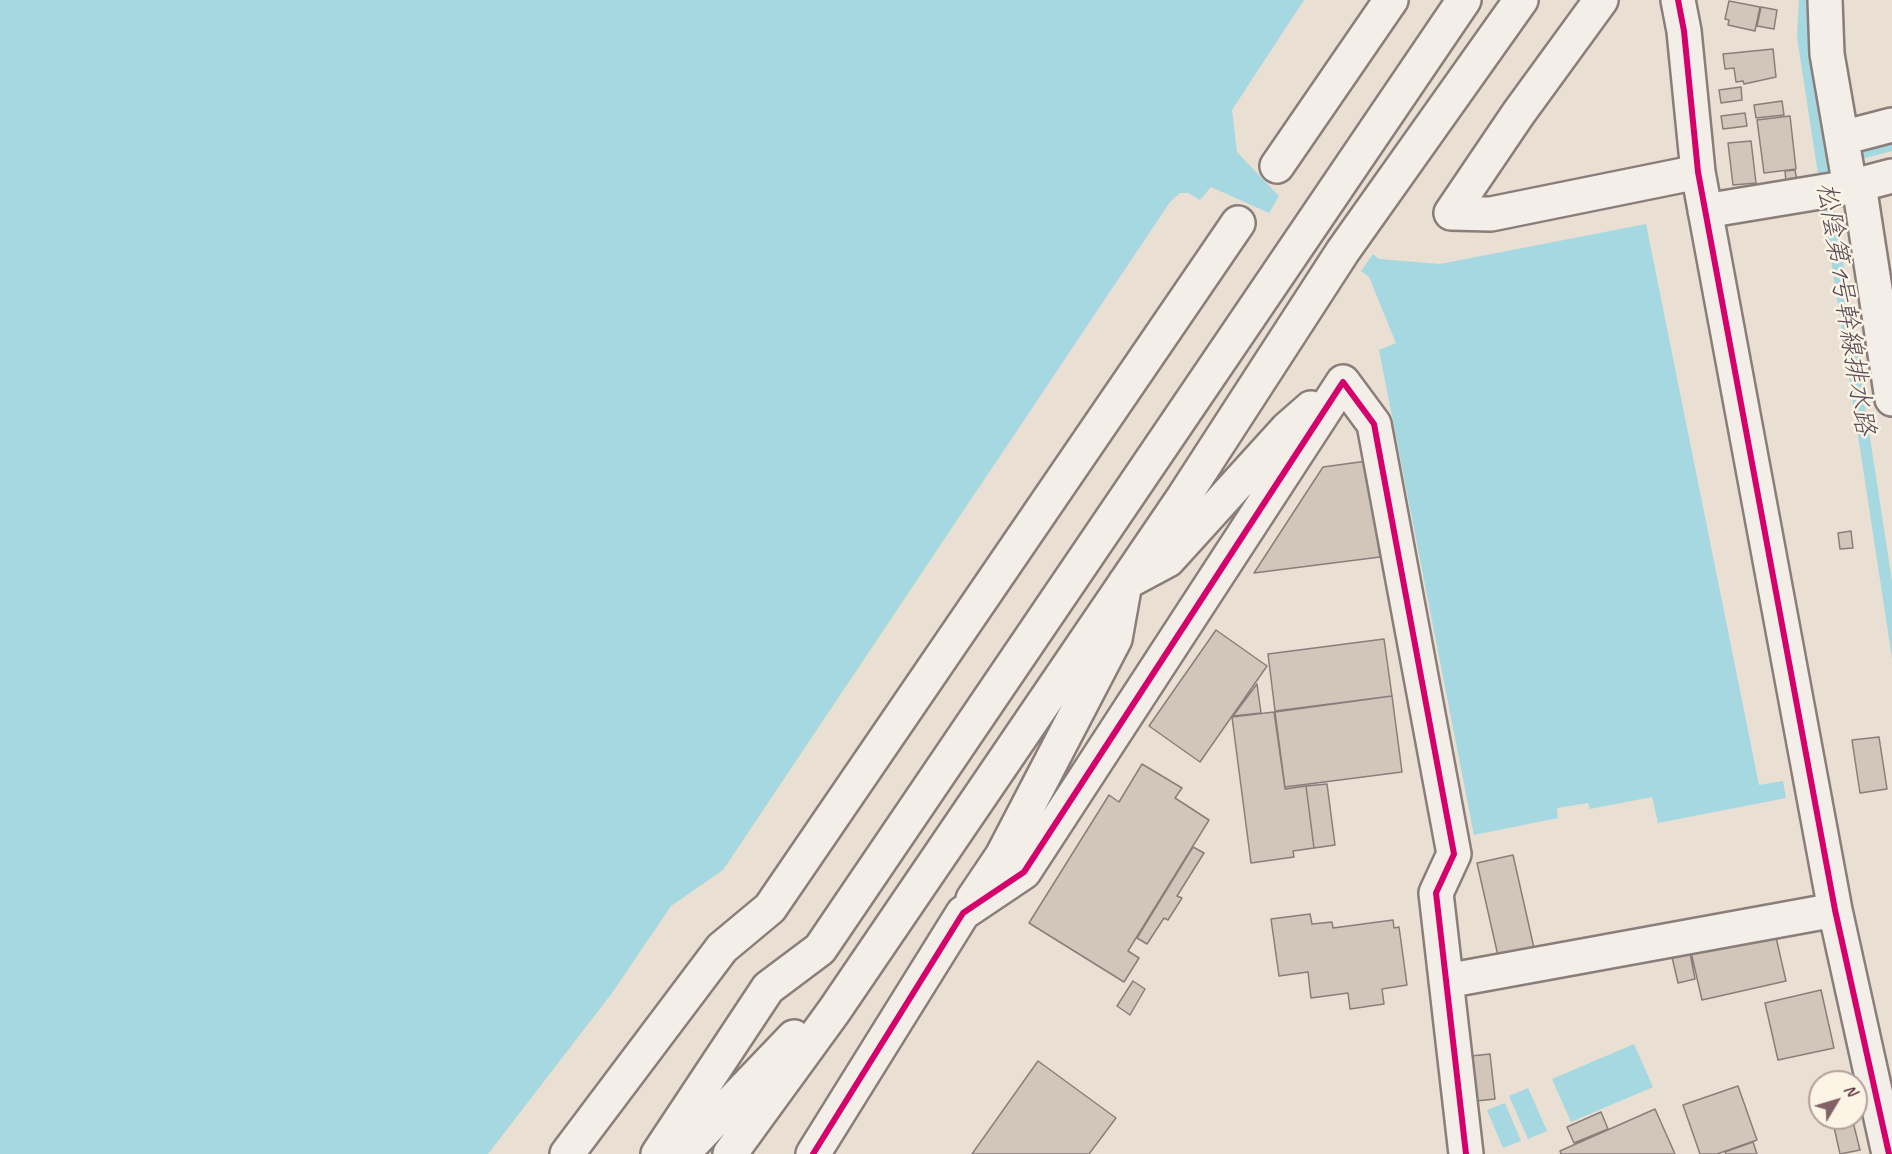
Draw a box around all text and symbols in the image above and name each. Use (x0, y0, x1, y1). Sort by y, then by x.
water label: 松陰第1号幹線排水路 (1809, 180, 1881, 438)
north arrow (1808, 1070, 1868, 1130)
text: N (1840, 1080, 1862, 1100)

